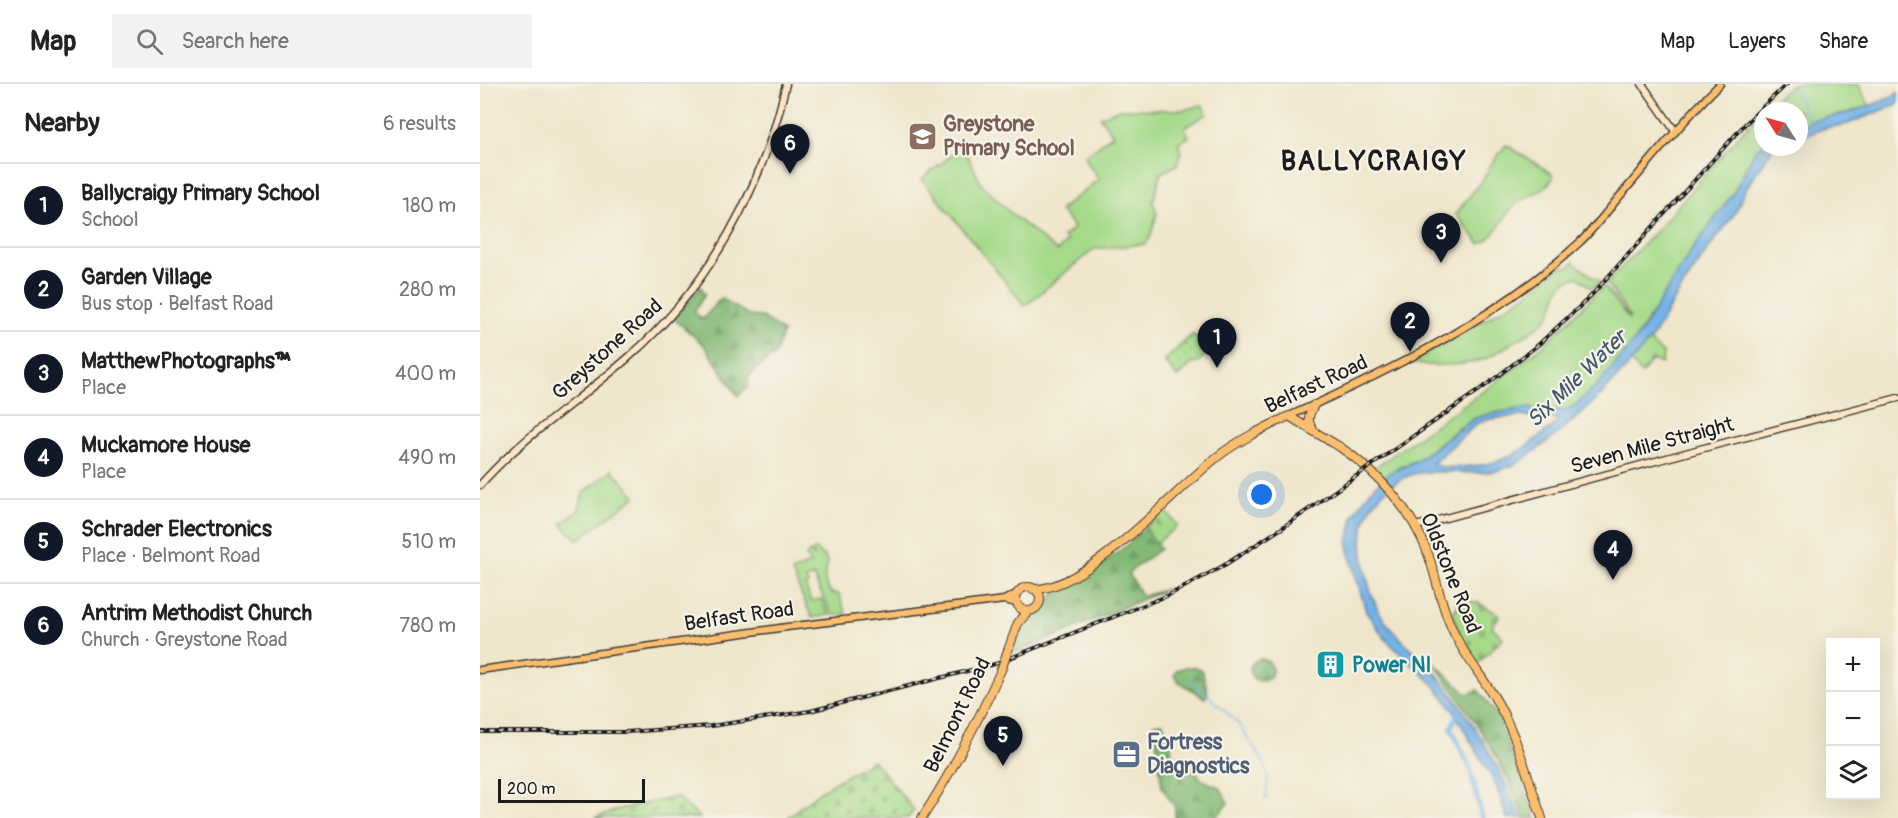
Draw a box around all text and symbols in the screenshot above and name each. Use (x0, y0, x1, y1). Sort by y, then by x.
search box (112, 14, 532, 68)
text: Map (30, 24, 76, 59)
icon: search (133, 25, 166, 58)
text: Search here (181, 27, 289, 55)
text: Map (1660, 28, 1695, 55)
text: Layers (1728, 28, 1786, 55)
text: Share (1819, 28, 1868, 55)
north arrow (1754, 102, 1808, 156)
text: Nearby (24, 107, 100, 139)
text: 6 results (383, 111, 456, 136)
place label: Greystone Primary School (943, 111, 1075, 162)
school or university icon: Greystone Primary School (906, 120, 938, 152)
pin: 6 (770, 124, 810, 174)
district label: BALLYCRAIGY (1281, 145, 1467, 178)
text: Ballycraigy Primary School (81, 179, 320, 207)
text: 1 (40, 193, 47, 218)
text: 180 m (402, 193, 456, 218)
text: School (81, 207, 138, 232)
pin: 3 (1422, 214, 1460, 263)
text: Garden Village (81, 263, 212, 291)
text: 2 (38, 277, 49, 302)
text: 280 m (399, 277, 456, 302)
text: Bus stop · Belfast Road (81, 291, 274, 316)
street label: Greystone Road (546, 293, 668, 406)
pin: 2 (1390, 302, 1430, 352)
pin: 1 (1198, 318, 1236, 368)
water label: Six Mile Water (1521, 322, 1635, 434)
text: MatthewPhotographs™ (81, 347, 291, 375)
street label: Belfast Road (1260, 349, 1372, 420)
text: 3 (38, 361, 49, 386)
text: 400 m (395, 361, 456, 386)
text: Place (81, 375, 126, 400)
street label: Seven Mile Straight (1568, 411, 1737, 480)
text: Muckamore House (81, 431, 250, 459)
text: 4 (38, 445, 49, 470)
text: 490 m (398, 445, 456, 470)
text: Place (81, 459, 126, 484)
your location (1247, 480, 1276, 509)
street label: Oldstone Road (1414, 509, 1487, 638)
text: Schrader Electronics (81, 515, 272, 543)
text: 5 (38, 529, 49, 554)
text: 510 m (402, 529, 456, 554)
pin: 4 (1594, 530, 1632, 580)
text: Place · Belmont Road (81, 543, 260, 568)
street label: Belfast Road (682, 595, 796, 638)
text: Antrim Methodist Church (81, 599, 312, 627)
text: 6 (38, 613, 49, 638)
text: 780 m (400, 613, 456, 638)
text: Church · Greystone Road (81, 627, 287, 652)
map controls (1826, 638, 1880, 800)
button: + (1826, 638, 1880, 692)
building icon: Power NI (1315, 649, 1347, 681)
place label: Power NI (1352, 652, 1431, 679)
street label: Belmont Road (918, 653, 997, 777)
button: − (1826, 692, 1880, 746)
pin: 5 (984, 716, 1022, 766)
place label: Fortress Diagnostics (1147, 729, 1250, 780)
office icon: Fortress Diagnostics (1110, 738, 1142, 770)
button: layers (1826, 746, 1880, 800)
scale bar (498, 776, 645, 804)
text: 200 m (507, 779, 555, 799)

